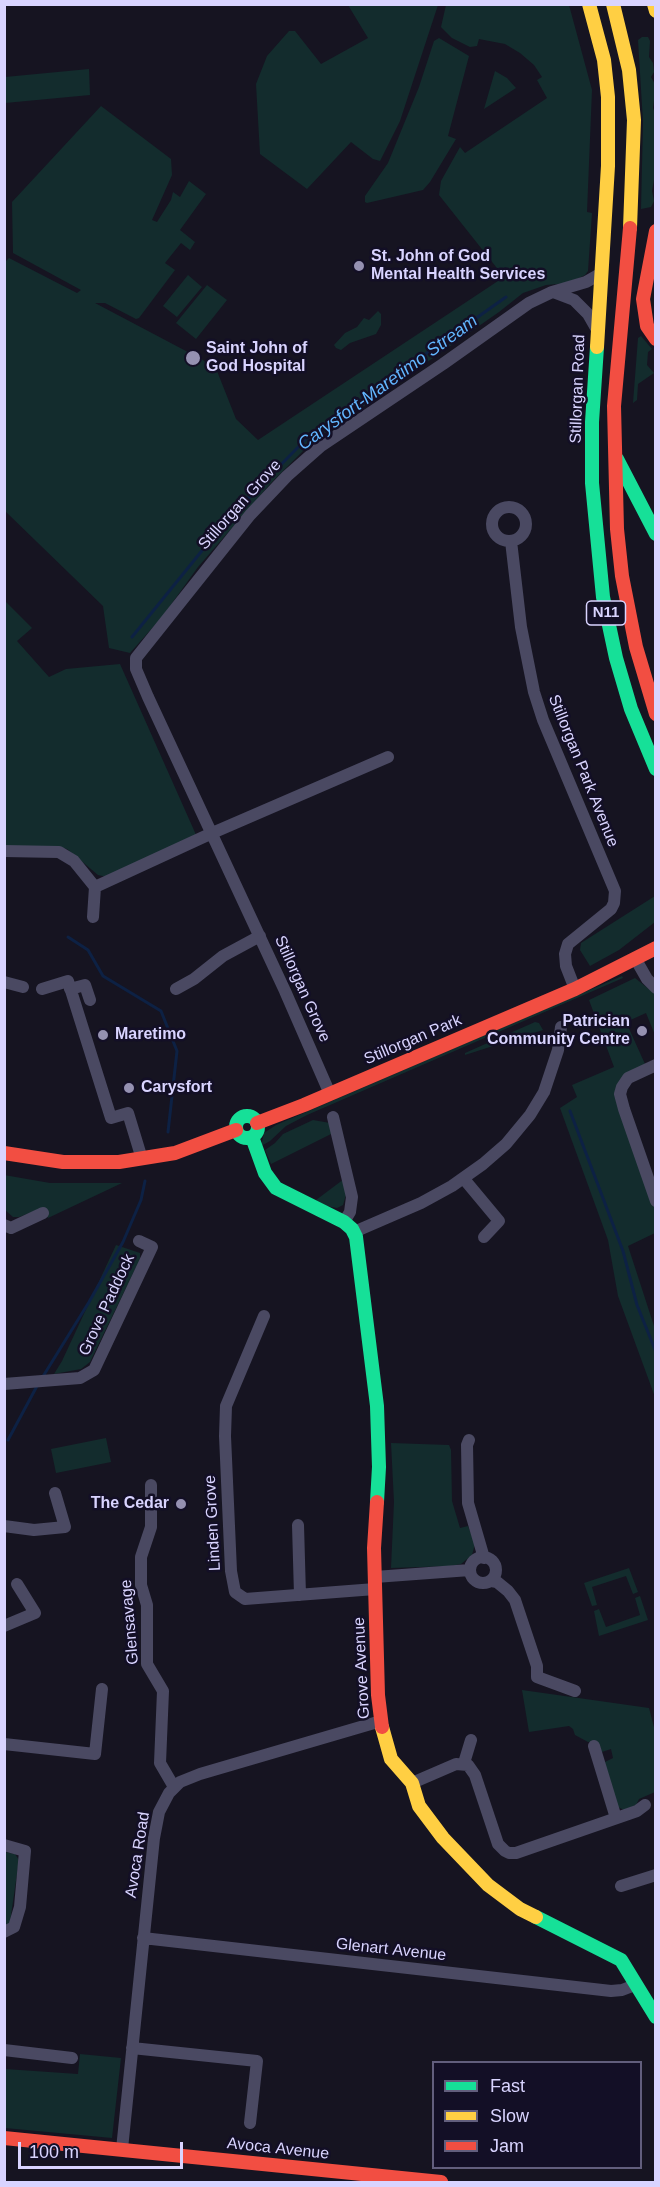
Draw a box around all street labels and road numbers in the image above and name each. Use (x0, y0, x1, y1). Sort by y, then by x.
street label: Stillorgan Road (566, 334, 590, 444)
street label: Stillorgan Grove (194, 456, 286, 554)
road number: N11 (586, 601, 626, 625)
street label: Stillorgan Park Avenue (544, 692, 622, 850)
street label: Stillorgan Grove (270, 933, 334, 1045)
street label: Stillorgan Park (361, 1011, 465, 1069)
street label: Grove Paddock (75, 1251, 139, 1359)
street label: Linden Grove (201, 1475, 225, 1571)
street label: Glensavage (117, 1579, 143, 1665)
street label: Grove Avenue (350, 1617, 374, 1719)
street label: Avoca Road (122, 1811, 154, 1899)
street label: Glenart Avenue (335, 1935, 447, 1965)
street label: Avoca Avenue (226, 2134, 330, 2164)

